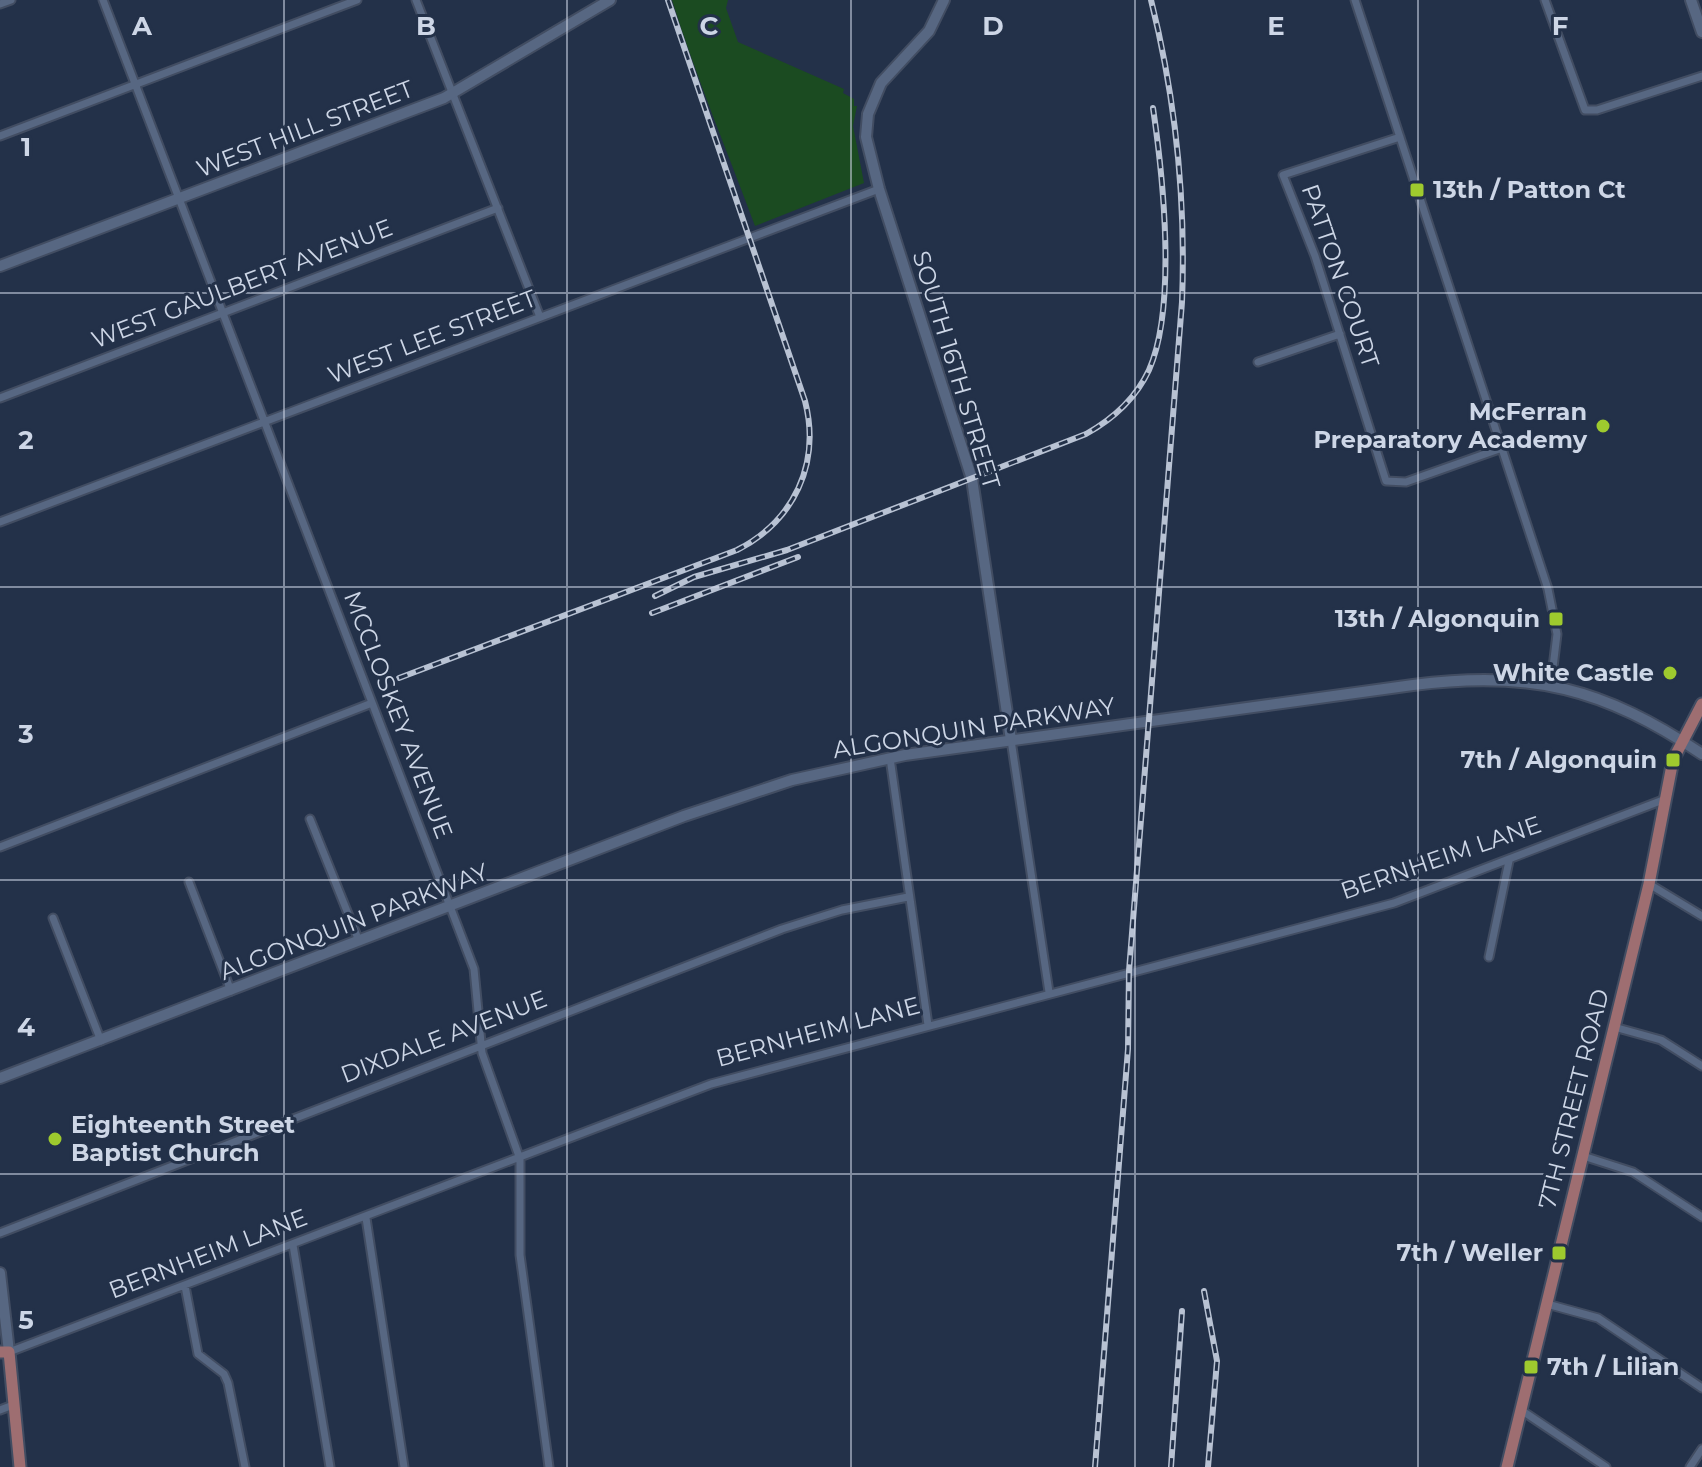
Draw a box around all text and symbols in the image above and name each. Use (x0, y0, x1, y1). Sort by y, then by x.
text: A (131, 10, 153, 42)
text: B (416, 10, 436, 42)
text: C (700, 10, 719, 42)
text: D (982, 10, 1004, 42)
text: E (1267, 10, 1285, 42)
text: F (1552, 10, 1568, 42)
street label: WEST HILL STREET (192, 74, 417, 183)
text: 1 (21, 131, 31, 163)
place label: 13th / Patton Ct (1433, 175, 1626, 204)
street label: PATTON COURT (1295, 180, 1386, 372)
marker: 13th / Patton Ct (1408, 181, 1426, 199)
street label: WEST GAULBERT AVENUE (87, 213, 396, 354)
street label: SOUTH 16TH STREET (906, 247, 1007, 493)
street label: WEST LEE STREET (323, 283, 540, 390)
place label: McFerran Preparatory Academy (1313, 397, 1588, 454)
marker: McFerran Preparatory Academy (1594, 417, 1612, 435)
text: 2 (18, 424, 34, 456)
street label: MCCLOSKEY AVENUE (338, 587, 459, 843)
place label: 13th / Algonquin (1335, 604, 1540, 633)
marker: 13th / Algonquin (1547, 610, 1565, 628)
place label: White Castle (1493, 658, 1654, 687)
marker: White Castle (1661, 664, 1679, 682)
street label: ALGONQUIN PARKWAY (831, 691, 1118, 764)
text: 3 (17, 718, 34, 750)
place label: 7th / Algonquin (1461, 745, 1657, 774)
marker: 7th / Algonquin (1664, 751, 1682, 769)
street label: BERNHEIM LANE (1337, 810, 1545, 905)
street label: ALGONQUIN PARKWAY (215, 857, 493, 986)
street label: DIXDALE AVENUE (337, 984, 551, 1089)
street label: 7TH STREET ROAD (1532, 986, 1615, 1212)
street label: BERNHEIM LANE (713, 990, 923, 1073)
text: 4 (17, 1011, 35, 1043)
place label: Eighteenth Street Baptist Church (71, 1110, 296, 1167)
marker: Eighteenth Street Baptist Church (46, 1130, 64, 1148)
street label: BERNHEIM LANE (105, 1202, 311, 1305)
place label: 7th / Weller (1397, 1238, 1543, 1267)
marker: 7th / Weller (1550, 1244, 1568, 1262)
text: 5 (18, 1304, 34, 1336)
place label: 7th / Lilian (1547, 1352, 1679, 1381)
marker: 7th / Lilian (1522, 1358, 1540, 1376)

